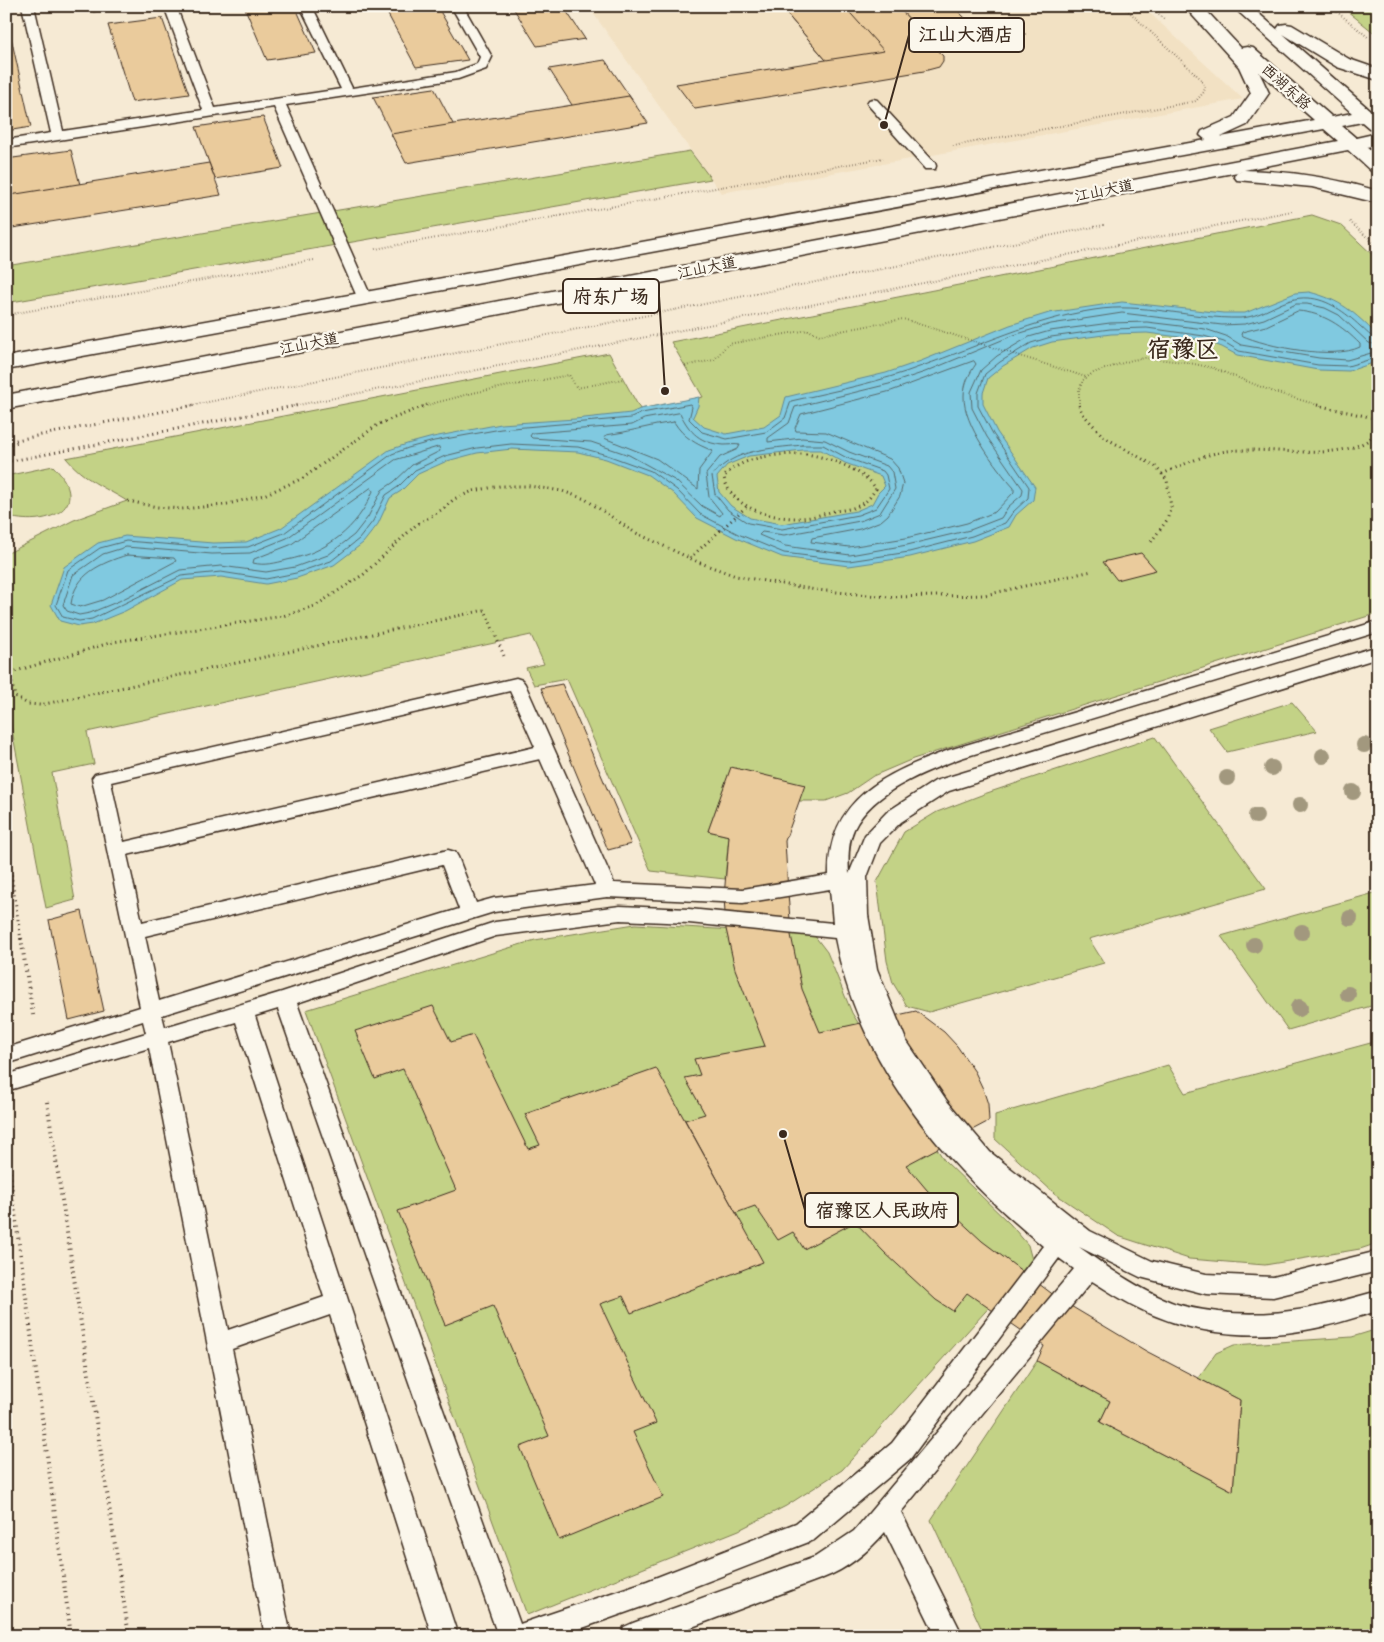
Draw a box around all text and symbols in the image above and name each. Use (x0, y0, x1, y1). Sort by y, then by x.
callout: 江山大酒店 (909, 18, 1024, 52)
text: 江山大酒店 (918, 23, 1014, 47)
street label: 西湖东路 (1257, 60, 1315, 114)
street label: 江山大道 (1073, 176, 1135, 206)
street label: 江山大道 (676, 253, 738, 283)
callout: 府东广场 (563, 279, 659, 313)
text: 府东广场 (573, 285, 649, 309)
street label: 江山大道 (278, 329, 340, 359)
district label: 宿豫区 (1147, 335, 1219, 364)
callout: 宿豫区人民政府 (805, 1193, 958, 1227)
text: 宿豫区人民政府 (815, 1199, 949, 1223)

